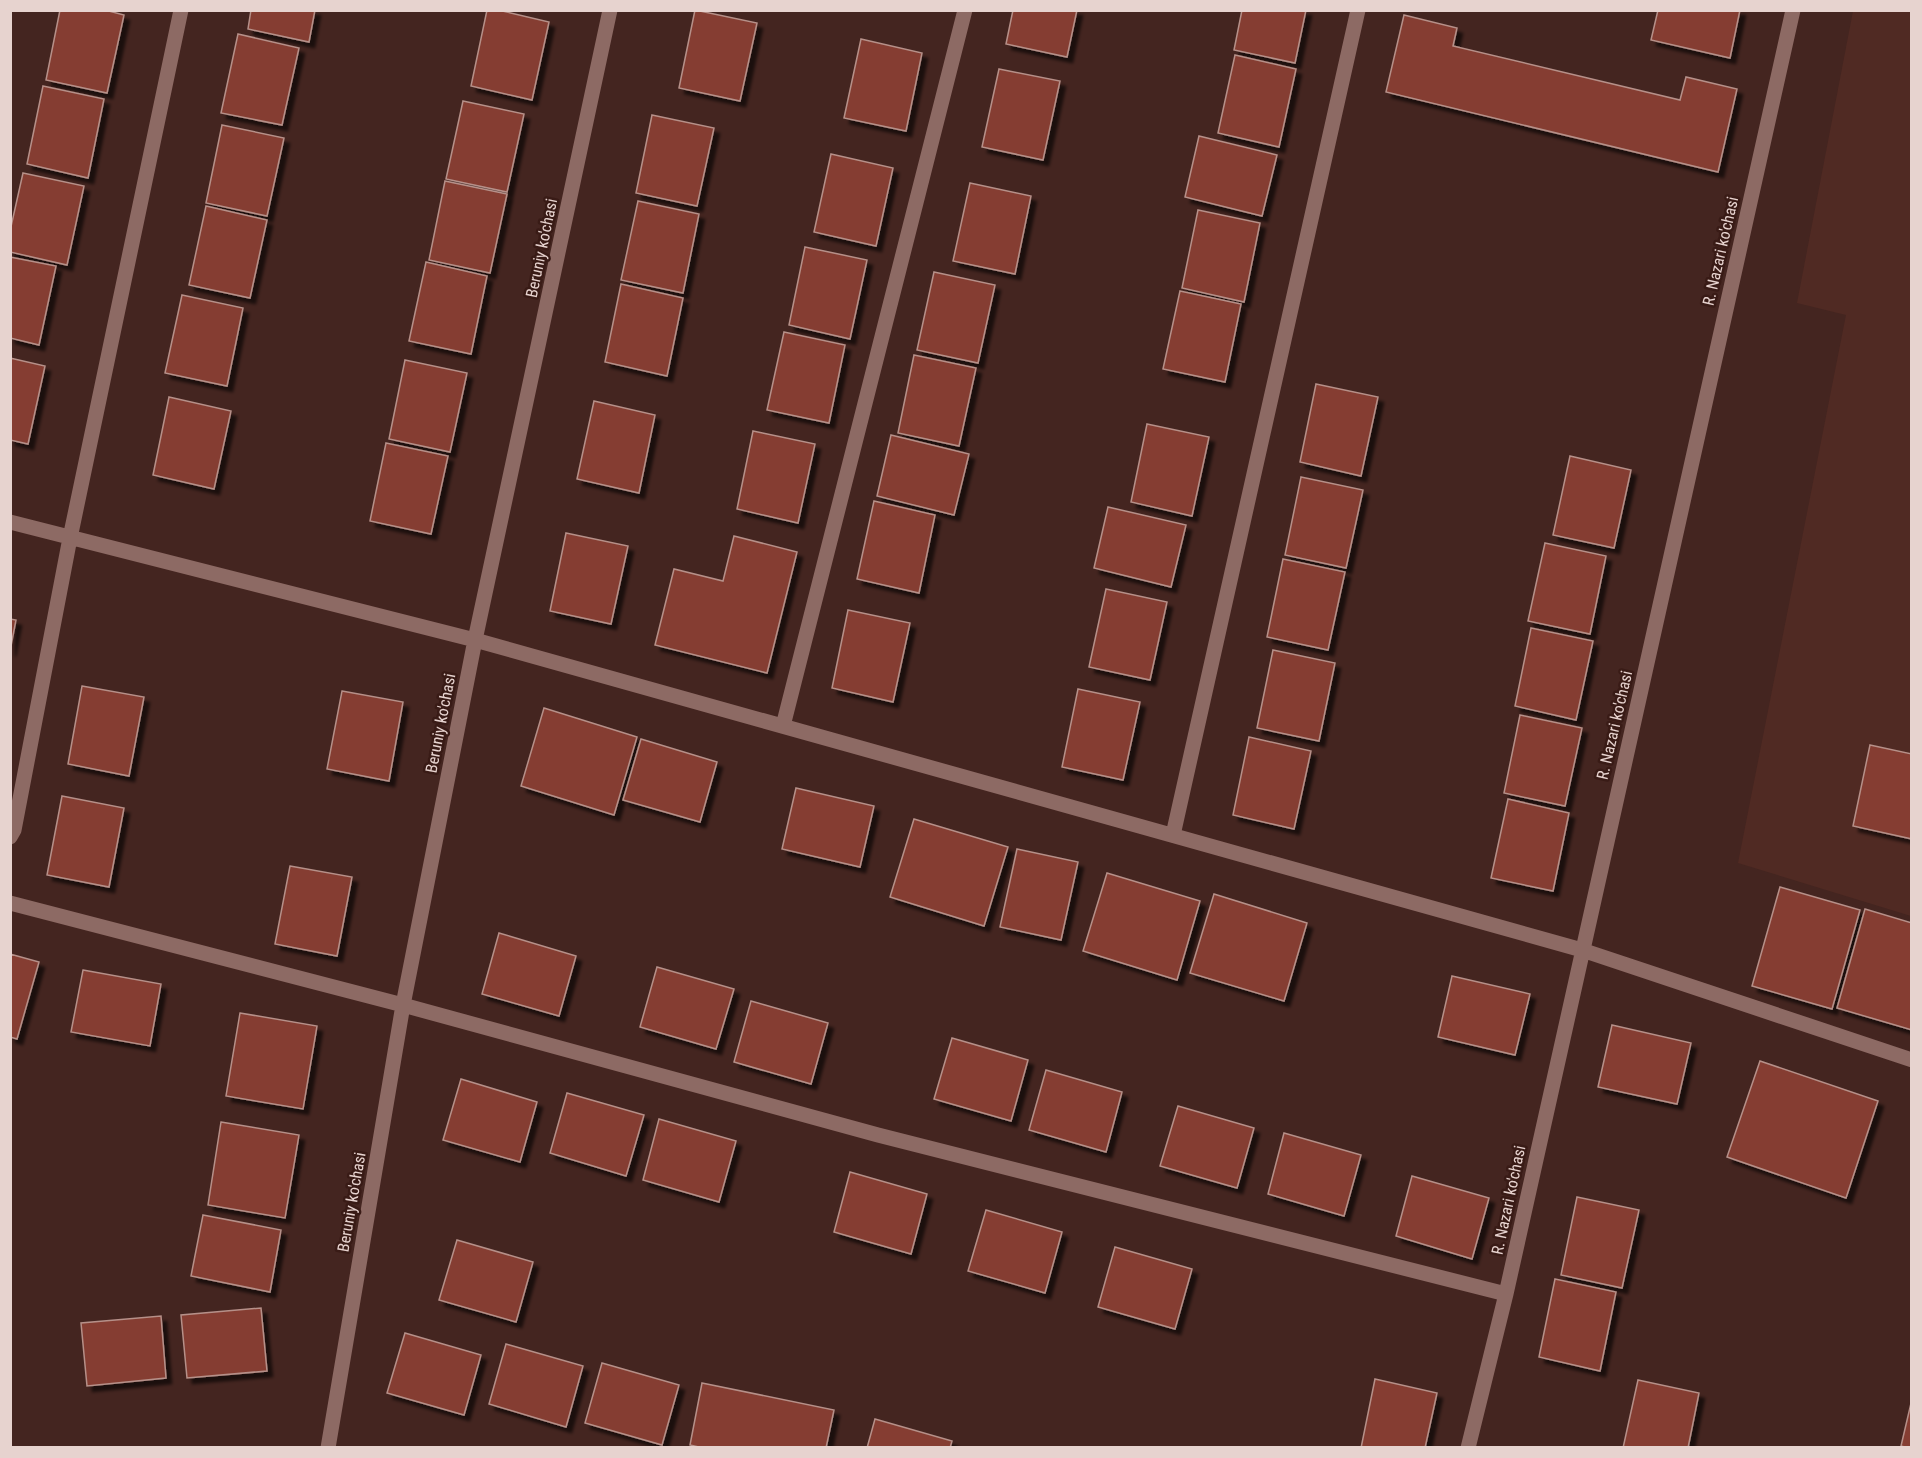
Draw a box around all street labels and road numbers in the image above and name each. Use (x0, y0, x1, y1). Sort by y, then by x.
street label: R. Nazari ko'chasi (1699, 195, 1742, 307)
street label: Beruniy ko'chasi (522, 197, 561, 299)
street label: R. Nazari ko'chasi (1593, 669, 1636, 781)
street label: Beruniy ko'chasi (422, 672, 459, 774)
street label: R. Nazari ko'chasi (1488, 1144, 1529, 1256)
street label: Beruniy ko'chasi (333, 1151, 370, 1253)

